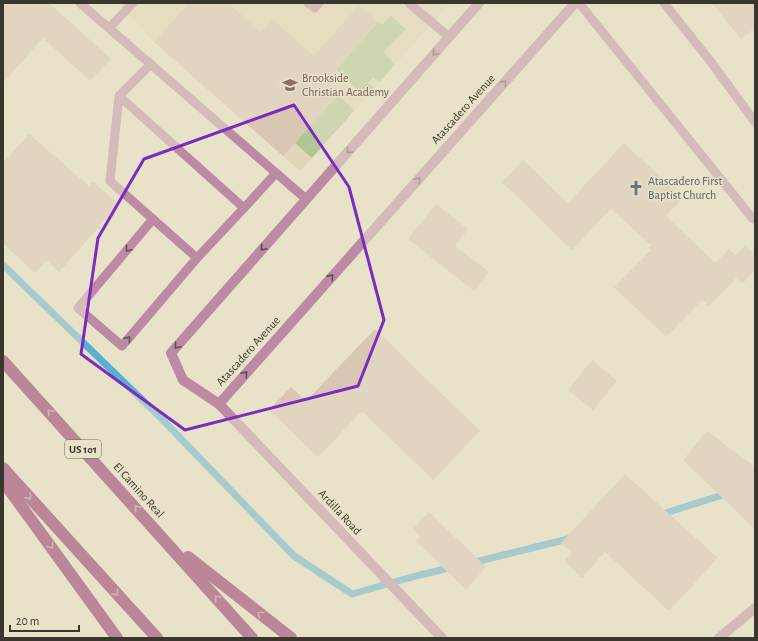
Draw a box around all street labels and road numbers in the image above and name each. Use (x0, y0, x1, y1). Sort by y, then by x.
street label: Atascadero Avenue (429, 72, 497, 146)
street label: Atascadero Avenue (214, 314, 282, 388)
road number: US 101 (65, 440, 101, 458)
street label: El Camino Real (111, 460, 167, 520)
street label: Ardilla Road (316, 487, 364, 537)

